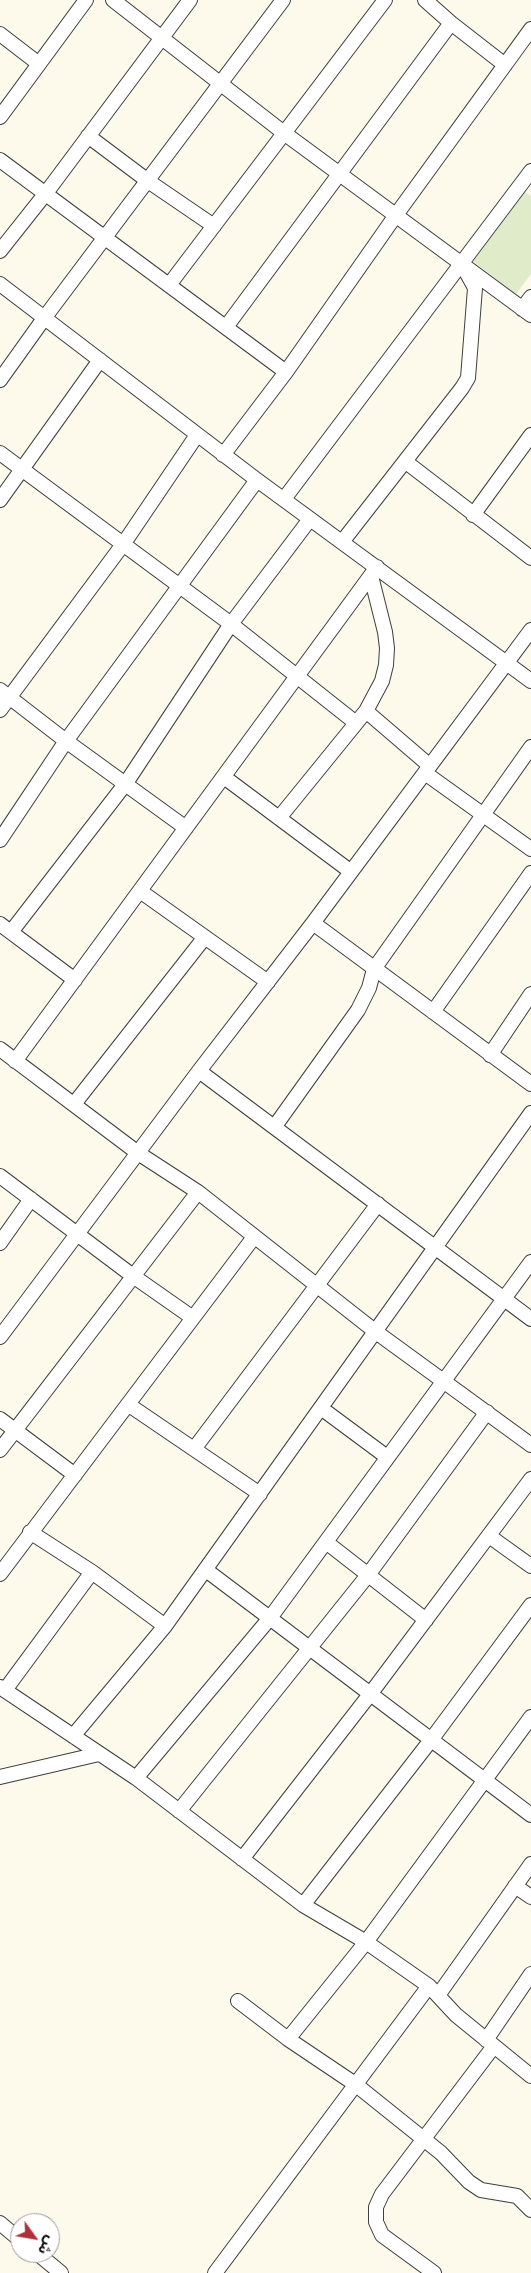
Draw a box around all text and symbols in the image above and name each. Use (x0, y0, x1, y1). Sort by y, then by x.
north arrow (10, 2213, 60, 2263)
text: ش (34, 2233, 60, 2258)

